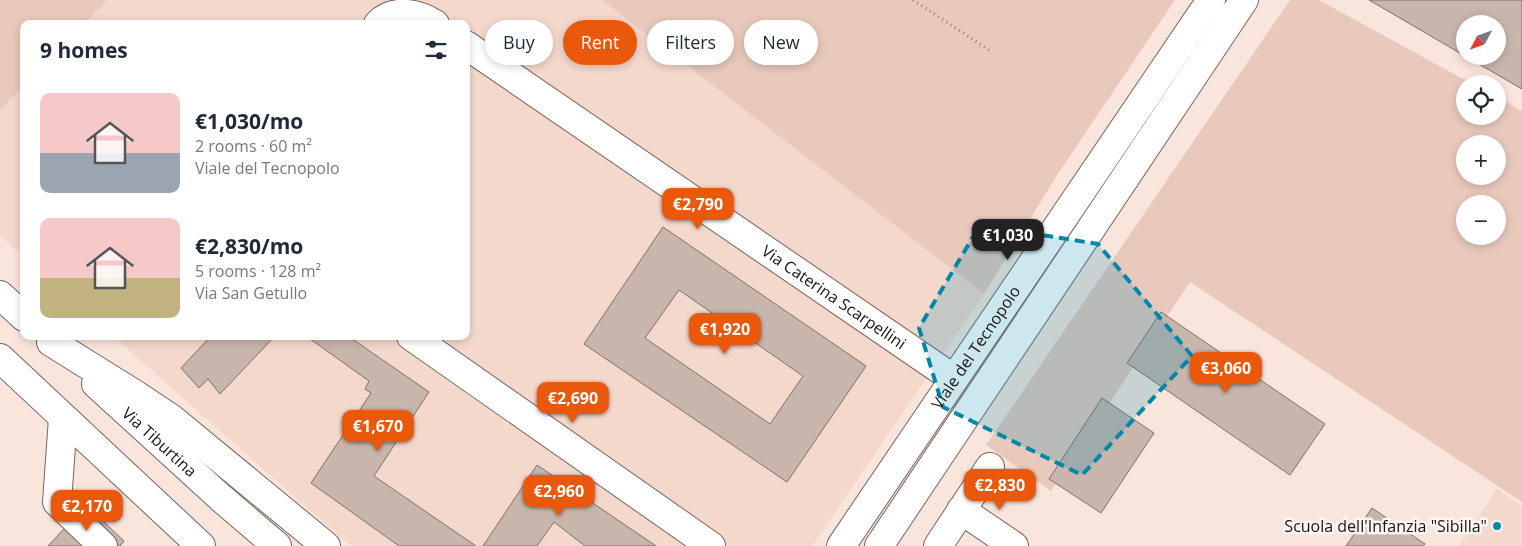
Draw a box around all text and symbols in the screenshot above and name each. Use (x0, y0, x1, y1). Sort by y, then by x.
north arrow (1456, 15, 1506, 65)
map controls (1456, 15, 1506, 245)
chip: Buy (485, 20, 553, 65)
chip: Rent (563, 20, 637, 65)
chip: Filters (647, 20, 734, 65)
chip: New (744, 20, 818, 65)
text: 9 homes (40, 36, 128, 64)
icon: filters (422, 36, 450, 64)
button: locate (1456, 75, 1506, 125)
text: €1,030/mo (195, 107, 303, 135)
icon: home (80, 113, 140, 173)
text: 2 rooms · 60 m² (195, 135, 312, 157)
button: + (1456, 135, 1506, 185)
text: Viale del Tecnopolo (195, 157, 340, 179)
pin: €2,790 (657, 188, 739, 230)
text: €2,790 (673, 193, 723, 215)
button: − (1456, 195, 1506, 245)
pin: €1,030 (967, 218, 1049, 261)
text: €1,030 (983, 224, 1033, 246)
text: €2,830/mo (195, 232, 303, 260)
icon: home (80, 238, 140, 298)
street label: Via Caterina Scarpellini (758, 240, 911, 354)
text: 5 rooms · 128 m² (195, 260, 321, 282)
street label: Viale del Tecnopolo (926, 281, 1025, 413)
text: Via San Getullo (195, 282, 307, 304)
pin: €1,920 (684, 312, 766, 355)
text: €1,920 (700, 318, 750, 340)
pin: €3,060 (1185, 352, 1267, 394)
text: €3,060 (1201, 357, 1251, 379)
pin: €2,690 (532, 382, 614, 424)
text: €2,690 (548, 387, 598, 409)
street label: Via Tiburtina (117, 402, 202, 482)
pin: €1,670 (337, 410, 419, 452)
text: €1,670 (353, 415, 403, 437)
pin: €2,830 (959, 468, 1041, 511)
pin: €2,960 (518, 474, 600, 517)
text: €2,830 (975, 474, 1025, 496)
text: €2,960 (534, 480, 584, 502)
pin: €2,170 (46, 490, 128, 532)
text: €2,170 (62, 495, 112, 517)
place label: Scuola dell'Infanzia "Sibilla" (1284, 515, 1487, 537)
marker: Scuola dell'Infanzia "Sibilla" (1491, 520, 1503, 532)

